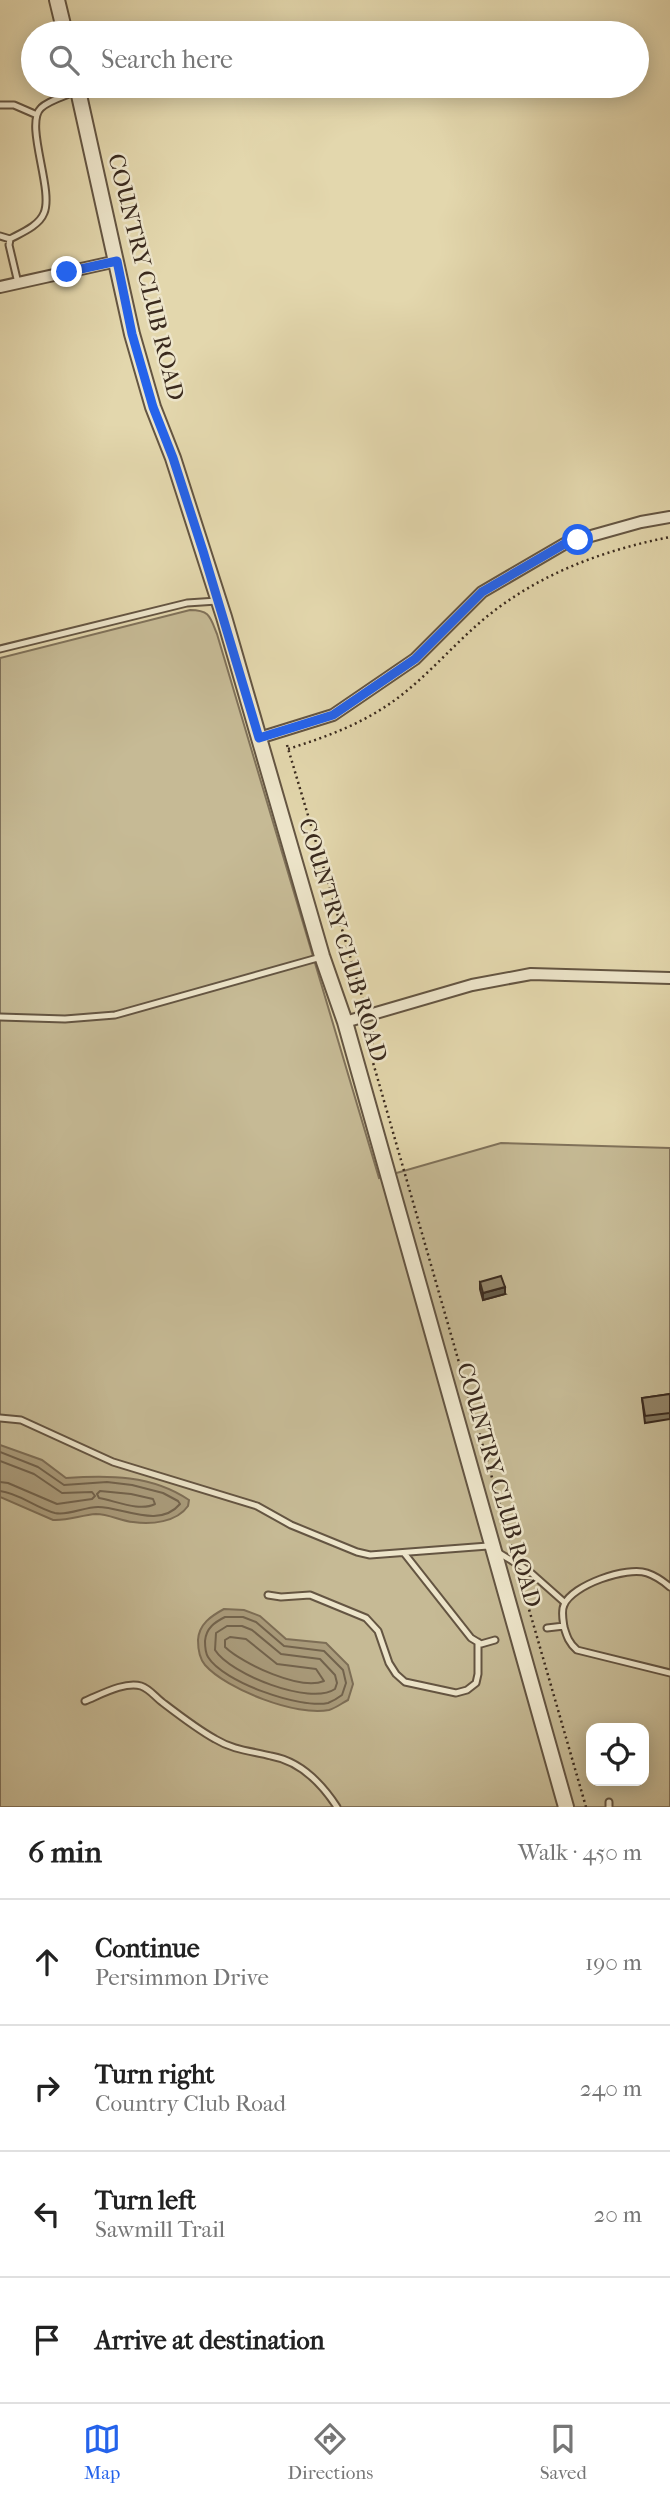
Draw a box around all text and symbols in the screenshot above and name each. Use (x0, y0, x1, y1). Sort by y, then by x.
search box (21, 21, 649, 98)
icon: search (45, 41, 83, 79)
text: Search here (101, 44, 233, 75)
street label: COUNTRY CLUB ROAD (102, 151, 190, 403)
route end (51, 256, 82, 287)
route start (562, 524, 593, 555)
street label: COUNTRY CLUB ROAD (293, 815, 393, 1065)
street label: COUNTRY CLUB ROAD (451, 1360, 547, 1610)
map controls (586, 1723, 649, 1786)
button: locate (586, 1723, 649, 1786)
text: 6 min (28, 1835, 102, 1870)
text: Walk · 450 m (518, 1839, 642, 1866)
text: Continue (95, 1933, 200, 1964)
icon: ahead (28, 1943, 66, 1981)
text: 190 m (585, 1949, 642, 1976)
text: Persimmon Drive (95, 1964, 269, 1991)
text: Turn right (95, 2059, 215, 2090)
icon: right (28, 2069, 66, 2107)
text: 240 m (580, 2075, 642, 2102)
text: Country Club Road (95, 2090, 286, 2117)
text: Turn left (95, 2185, 196, 2216)
icon: left (28, 2195, 66, 2233)
text: 20 m (593, 2201, 642, 2228)
text: Sawmill Trail (95, 2216, 225, 2243)
icon: arrive (28, 2321, 66, 2359)
text: Arrive at destination (95, 2325, 325, 2356)
tab: Map (83, 2420, 121, 2484)
tab: Directions (288, 2420, 373, 2484)
tab: Saved (540, 2420, 587, 2484)

